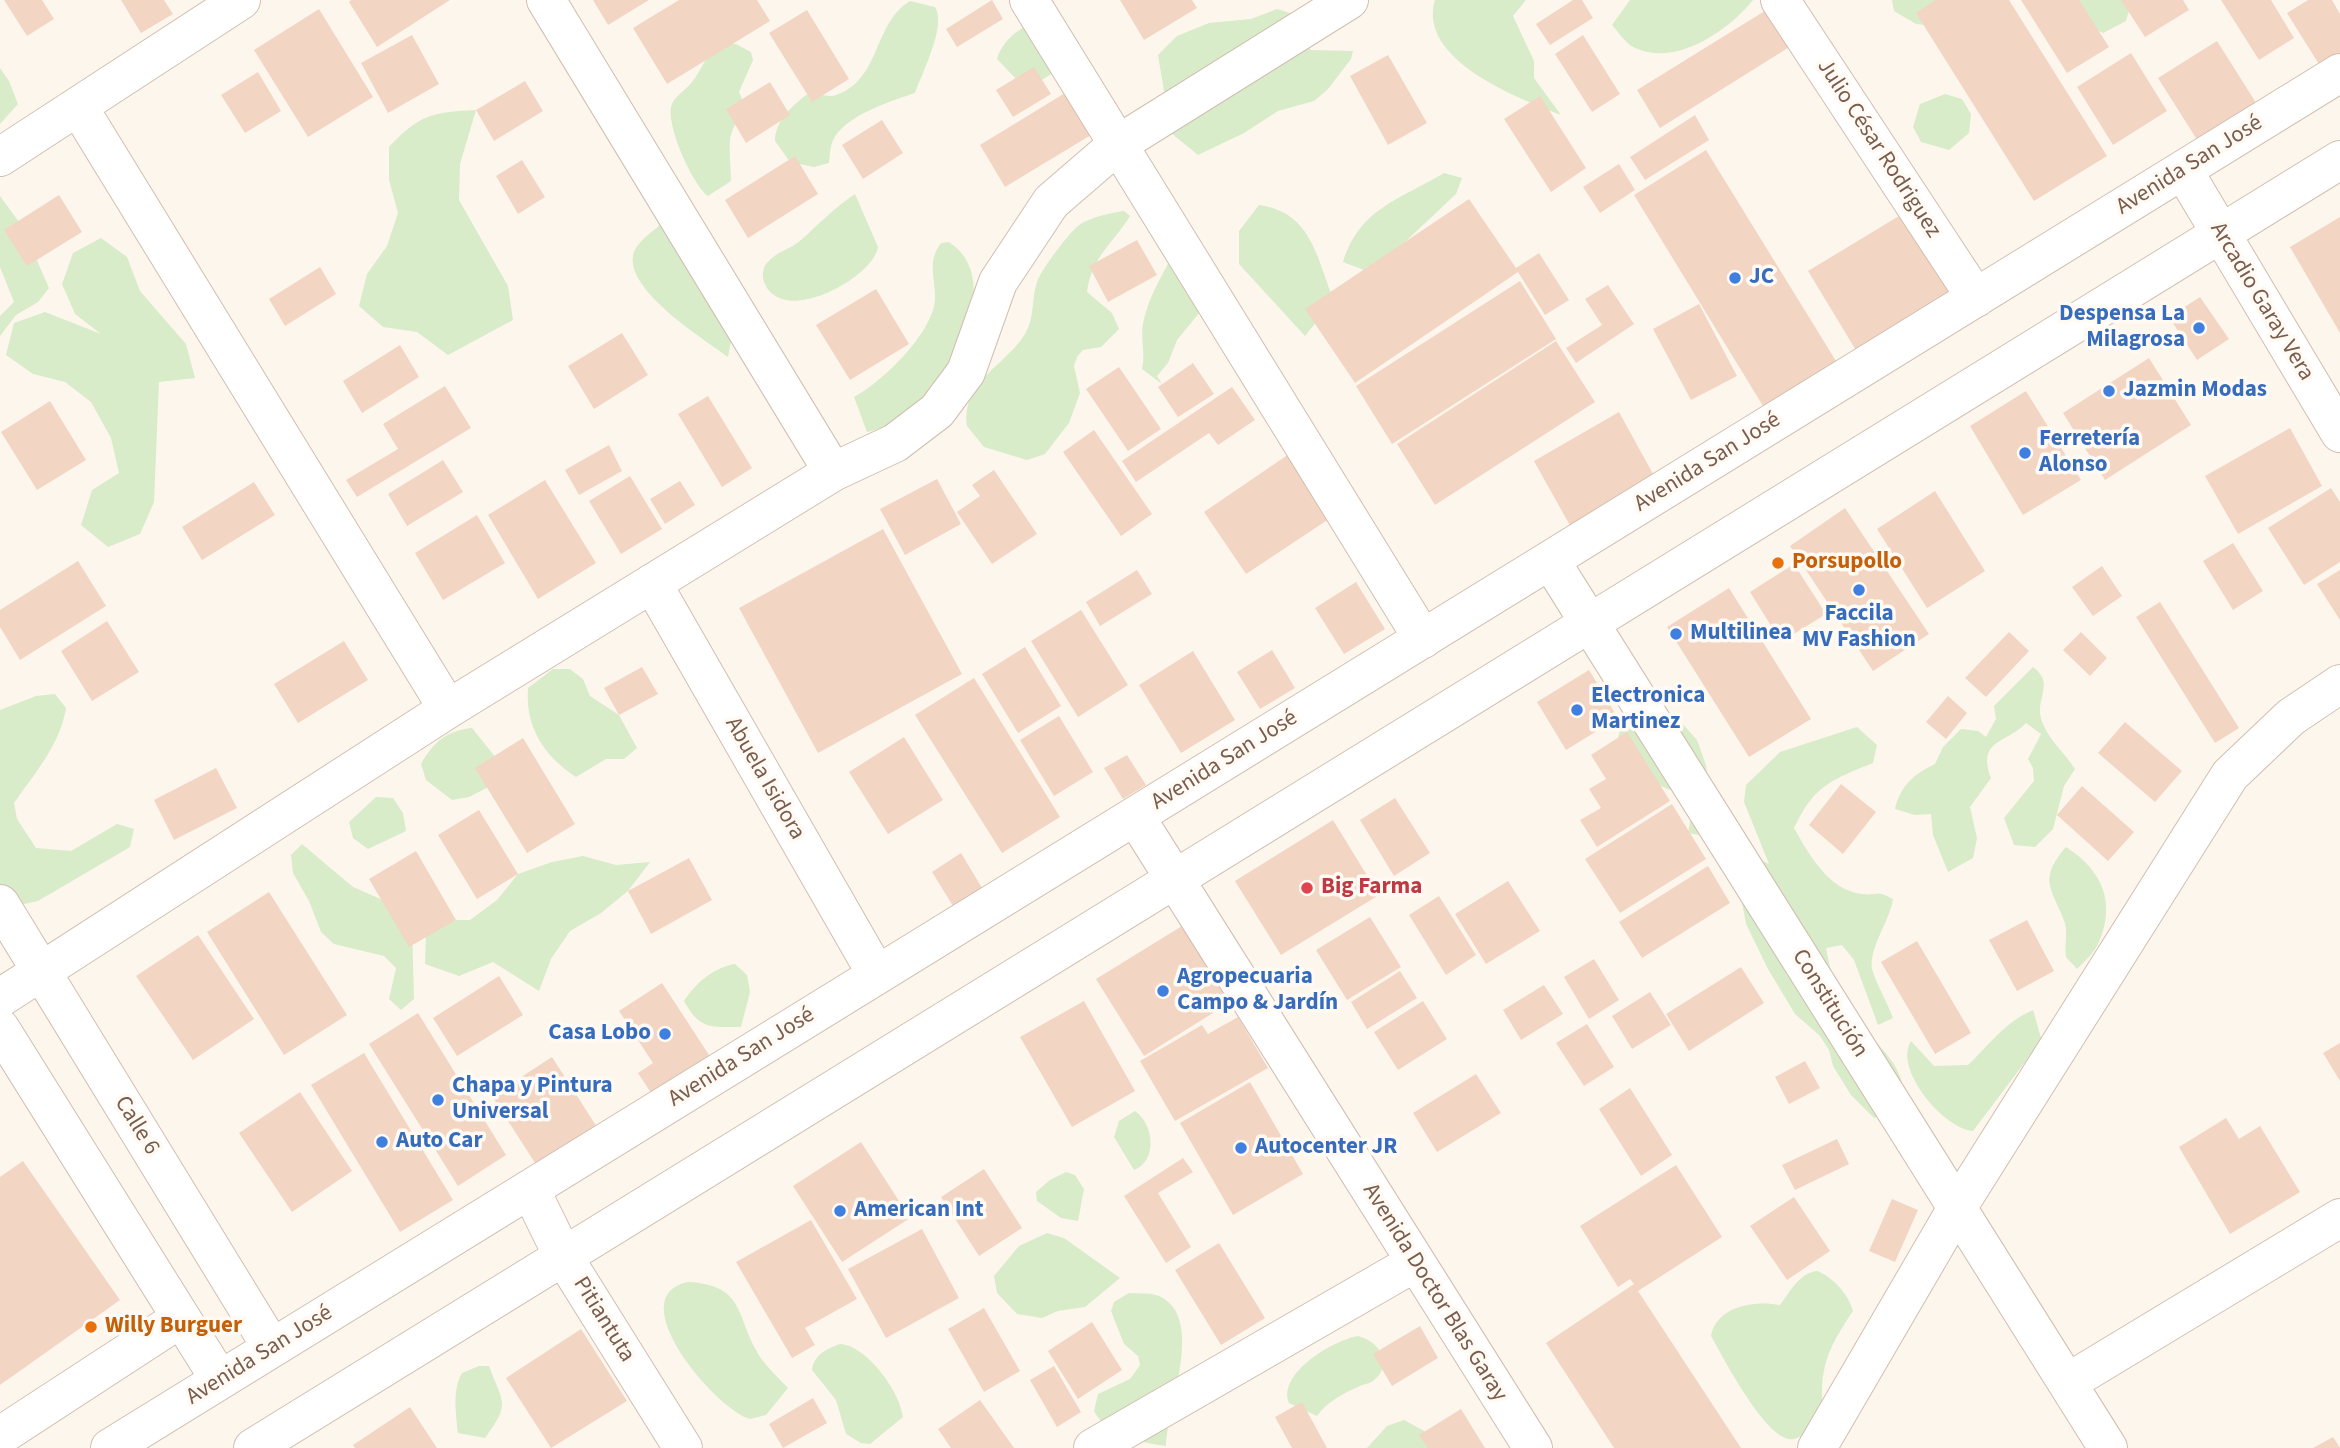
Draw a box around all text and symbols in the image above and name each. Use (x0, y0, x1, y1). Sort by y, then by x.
street label: Julio César Rodriguez (1810, 54, 1946, 244)
street label: Avenida San José (2112, 110, 2268, 222)
street label: Arcadio Garay Vera (2203, 218, 2319, 386)
place label: JC (1749, 264, 1774, 292)
marker: JC (1727, 270, 1743, 286)
place label: Despensa La Milagrosa (2059, 301, 2185, 355)
marker: Despensa La Milagrosa (2191, 320, 2207, 336)
place label: Jazmin Modas (2123, 377, 2267, 405)
marker: Jazmin Modas (2101, 383, 2117, 399)
street label: Avenida San José (1630, 407, 1786, 519)
place label: Ferretería Alonso (2039, 426, 2140, 480)
marker: Ferretería Alonso (2017, 445, 2033, 461)
place label: Porsupollo (1792, 549, 1902, 577)
marker: Porsupollo (1770, 555, 1786, 571)
marker: Faccila MV Fashion (1851, 582, 1867, 598)
place label: Faccila MV Fashion (1802, 601, 1916, 655)
place label: Multilinea (1690, 620, 1792, 648)
marker: Multilinea (1668, 626, 1684, 642)
place label: Electronica Martinez (1591, 683, 1705, 737)
marker: Electronica Martinez (1569, 702, 1585, 718)
street label: Avenida San José (1147, 705, 1303, 817)
street label: Abuela Isidora (718, 713, 810, 845)
place label: Big Farma (1321, 874, 1422, 902)
marker: Big Farma (1299, 880, 1315, 896)
street label: Constitución (1785, 945, 1873, 1063)
place label: Agropecuaria Campo & Jardín (1177, 964, 1338, 1018)
marker: Agropecuaria Campo & Jardín (1155, 983, 1171, 999)
street label: Avenida San José (664, 1002, 820, 1114)
place label: Casa Lobo (548, 1020, 651, 1048)
marker: Casa Lobo (657, 1026, 673, 1042)
place label: Chapa y Pintura Universal (452, 1073, 613, 1127)
street label: Calle 6 (107, 1092, 165, 1160)
marker: Chapa y Pintura Universal (430, 1092, 446, 1108)
place label: Auto Car (396, 1128, 483, 1156)
marker: Auto Car (374, 1134, 390, 1150)
place label: Autocenter JR (1255, 1134, 1397, 1162)
marker: Autocenter JR (1233, 1140, 1249, 1156)
street label: Avenida Doctor Blas Garay (1356, 1179, 1512, 1407)
place label: American Int (854, 1197, 984, 1225)
marker: American Int (832, 1203, 848, 1219)
street label: Pitiantuta (566, 1272, 640, 1368)
street label: Avenida San José (182, 1300, 338, 1412)
place label: Willy Burguer (105, 1313, 242, 1341)
marker: Willy Burguer (83, 1319, 99, 1335)

